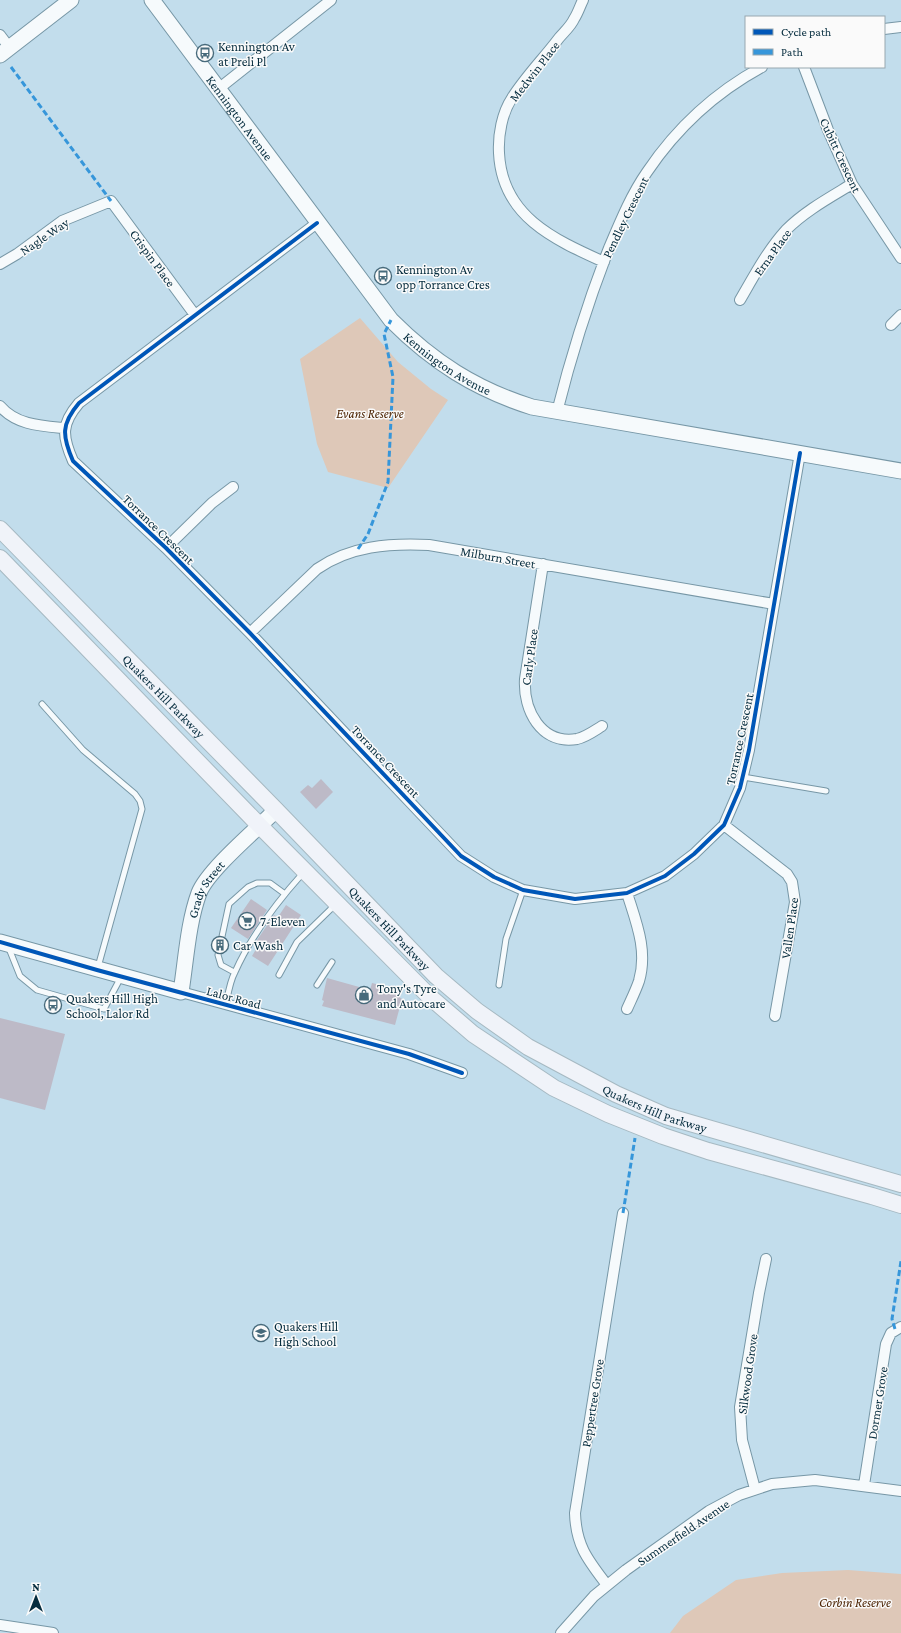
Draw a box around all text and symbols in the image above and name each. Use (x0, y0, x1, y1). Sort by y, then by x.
legend (745, 16, 885, 68)
text: Cycle path (781, 25, 832, 39)
street label: Medwin Place (506, 38, 563, 105)
place label: Kennington Av at Preli Pl (218, 39, 296, 69)
bus stop icon: Kennington Av at Preli Pl (195, 43, 215, 63)
text: Path (781, 45, 803, 59)
street label: Kennington Avenue (203, 73, 276, 164)
street label: Cubitt Crescent (817, 115, 865, 196)
street label: Pendley Crescent (599, 174, 652, 260)
street label: Nagle Way (17, 214, 72, 258)
street label: Erna Place (750, 226, 795, 279)
street label: Crispin Place (127, 227, 179, 290)
place label: Kennington Av opp Torrance Cres (396, 262, 490, 292)
bus stop icon: Kennington Av opp Torrance Cres (373, 266, 393, 286)
street label: Kennington Avenue (401, 329, 493, 398)
park label: Evans Reserve (336, 406, 404, 421)
street label: Torrance Crescent (120, 491, 198, 568)
street label: Milburn Street (459, 544, 537, 572)
street label: Carly Place (518, 628, 541, 686)
street label: Quakers Hill Parkway (119, 651, 209, 742)
street label: Torrance Crescent (722, 691, 757, 786)
street label: Torrance Crescent (348, 722, 424, 801)
street label: Grady Street (185, 857, 228, 920)
street label: Quakers Hill Parkway (346, 883, 434, 974)
street label: Vallen Place (778, 896, 801, 960)
supermarket icon: 7-Eleven (237, 911, 257, 931)
place label: 7-Eleven (260, 914, 305, 929)
building icon: Car Wash (210, 935, 230, 955)
place label: Car Wash (233, 938, 283, 953)
place label: Tony's Tyre and Autocare (377, 981, 446, 1011)
street label: Lalor Road (205, 983, 263, 1012)
shop icon: Tony's Tyre and Autocare (354, 985, 374, 1005)
place label: Quakers Hill High School, Lalor Rd (66, 991, 158, 1021)
bus stop icon: Quakers Hill High School, Lalor Rd (43, 995, 63, 1015)
street label: Quakers Hill Parkway (600, 1081, 710, 1136)
place label: Quakers Hill High School (274, 1319, 339, 1349)
school or university icon: Quakers Hill High School (251, 1323, 271, 1343)
street label: Silkwood Grove (734, 1333, 761, 1415)
street label: Peppertree Grove (578, 1358, 607, 1448)
street label: Dormer Grove (864, 1365, 891, 1441)
street label: Summerfield Avenue (634, 1496, 732, 1569)
north arrow (16, 1577, 56, 1617)
text: N (32, 1581, 40, 1593)
park label: Corbin Reserve (819, 1595, 891, 1610)

